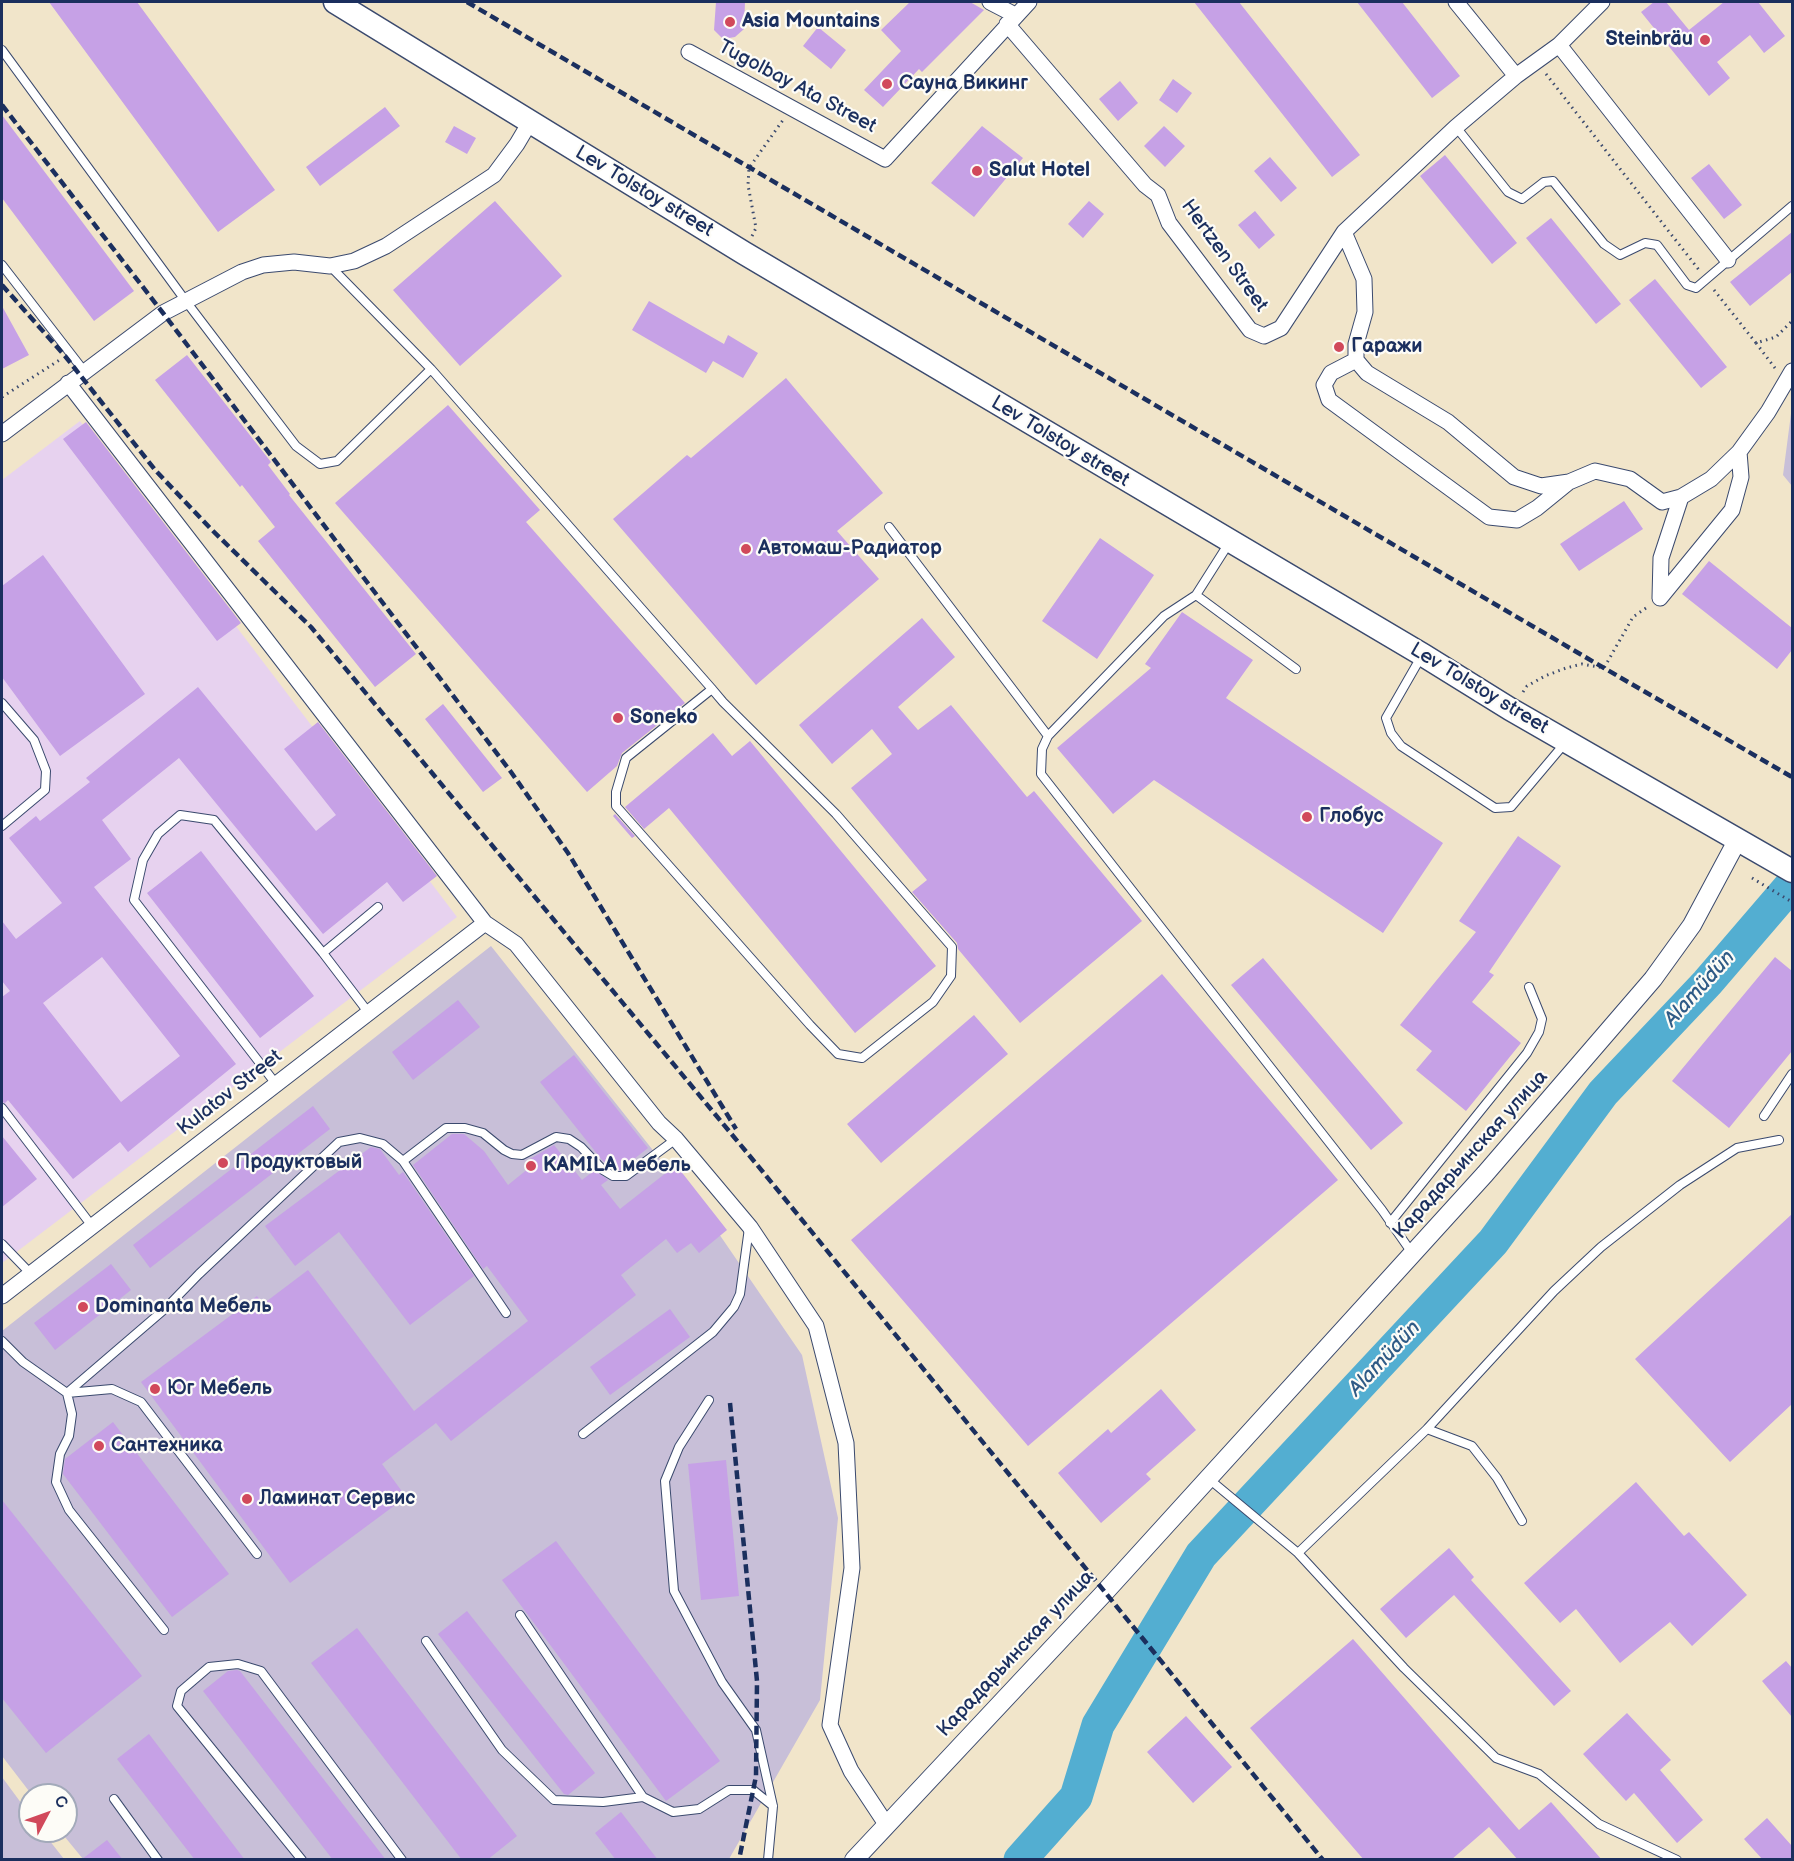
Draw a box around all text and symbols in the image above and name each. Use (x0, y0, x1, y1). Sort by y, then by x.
place label: Asia Mountains (742, 10, 880, 34)
marker: Asia Mountains (723, 15, 737, 29)
place label: Steinbräu (1606, 28, 1693, 52)
marker: Steinbräu (1698, 33, 1712, 47)
street label: Tugolbay Ata Street (714, 35, 880, 139)
place label: Сауна Викинг (899, 72, 1028, 96)
marker: Сауна Викинг (880, 77, 894, 91)
street label: Lev Tolstoy street (570, 141, 718, 243)
place label: Salut Hotel (989, 159, 1090, 183)
marker: Salut Hotel (970, 164, 984, 178)
street label: Hertzen Street (1175, 195, 1273, 317)
place label: Гаражи (1351, 335, 1423, 359)
marker: Гаражи (1332, 340, 1346, 354)
street label: Lev Tolstoy street (986, 391, 1134, 493)
place label: Автомаш-Радиатор (758, 537, 942, 561)
marker: Автомаш-Радиатор (739, 542, 753, 556)
street label: Lev Tolstoy street (1405, 638, 1553, 740)
place label: Soneko (630, 706, 698, 730)
marker: Soneko (611, 711, 625, 725)
place label: Глобус (1319, 805, 1384, 829)
marker: Глобус (1300, 810, 1314, 824)
water label: Alamüdün (1659, 946, 1741, 1032)
street label: Kulatov Street (173, 1045, 287, 1141)
street label: Карадарьинская улица (1389, 1066, 1553, 1244)
place label: Продуктовый (235, 1151, 362, 1175)
place label: KAMILA мебель (543, 1154, 691, 1178)
marker: Продуктовый (216, 1156, 230, 1170)
marker: KAMILA мебель (524, 1159, 538, 1173)
place label: Dominanta Мебель (95, 1295, 271, 1319)
marker: Dominanta Мебель (76, 1300, 90, 1314)
water label: Alamüdün (1344, 1316, 1426, 1402)
place label: Юг Мебель (167, 1377, 272, 1401)
marker: Юг Мебель (148, 1382, 162, 1396)
place label: Сантехника (111, 1434, 223, 1458)
marker: Сантехника (92, 1439, 106, 1453)
place label: Ламинат Сервис (259, 1487, 415, 1511)
marker: Ламинат Сервис (240, 1492, 254, 1506)
street label: Карадарьинская улица (932, 1566, 1100, 1742)
north arrow (18, 1783, 78, 1843)
text: С (50, 1792, 71, 1813)

